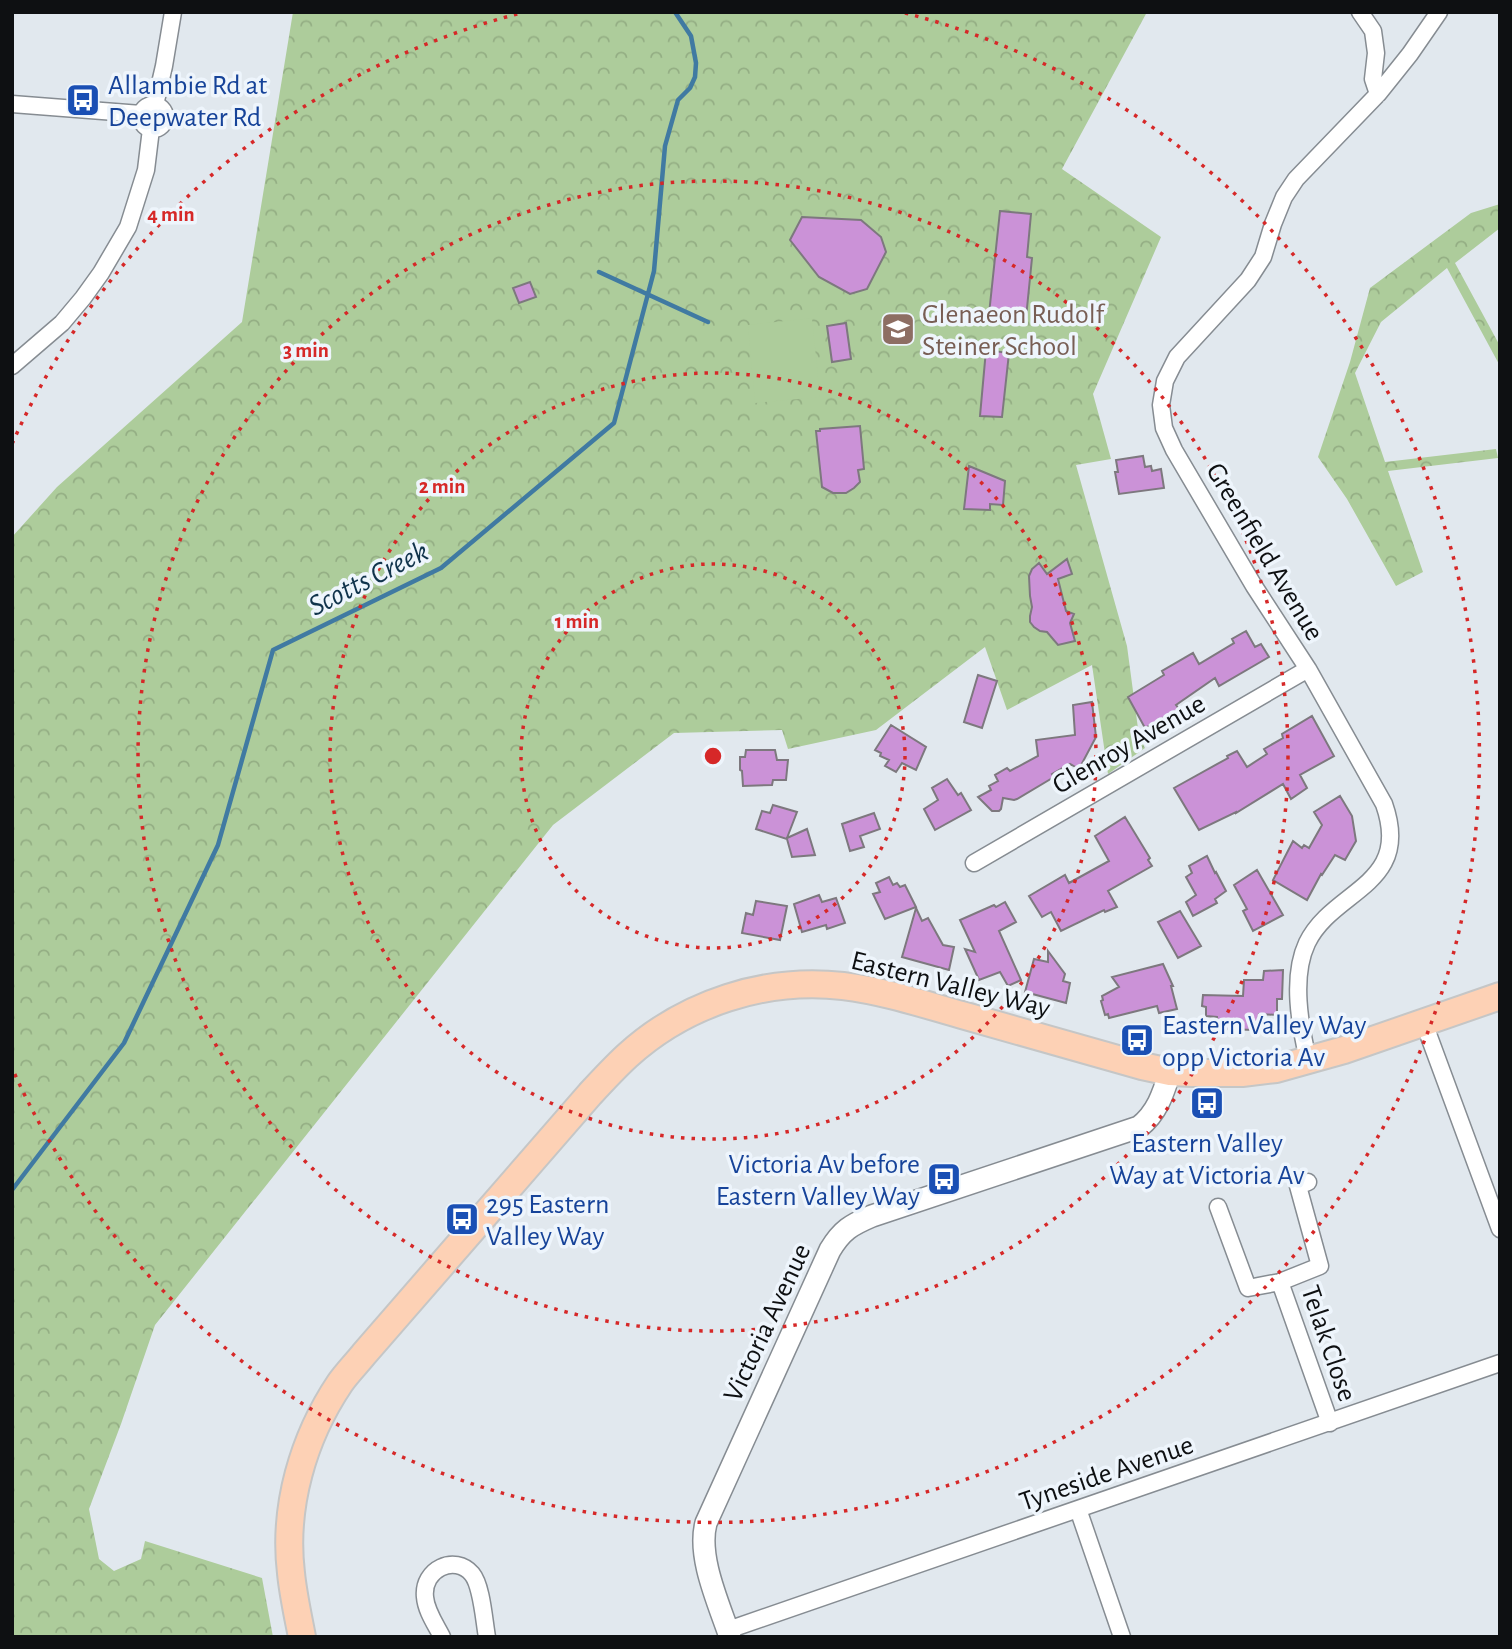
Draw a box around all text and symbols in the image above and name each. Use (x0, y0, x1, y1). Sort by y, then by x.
place label: Allambie Rd at Deepwater Rd (108, 72, 267, 132)
bus stop icon: Allambie Rd at Deepwater Rd (64, 81, 102, 119)
text: 4 min (147, 204, 195, 225)
place label: Glenaeon Rudolf Steiner School (922, 301, 1106, 361)
school or university icon: Glenaeon Rudolf Steiner School (879, 310, 917, 348)
text: 3 min (283, 340, 329, 361)
street label: Greenfield Avenue (1200, 459, 1328, 646)
text: 2 min (419, 476, 465, 497)
water label: Scotts Creek (304, 536, 433, 622)
text: 1 min (555, 611, 599, 632)
street label: Glenroy Avenue (1048, 690, 1210, 800)
centre of rings (701, 744, 725, 768)
street label: Eastern Valley Way (848, 947, 1053, 1023)
place label: Eastern Valley Way opp Victoria Av (1162, 1012, 1366, 1072)
bus stop icon: Eastern Valley Way opp Victoria Av (1118, 1021, 1156, 1059)
bus stop icon: Eastern Valley Way at Victoria Av (1188, 1084, 1226, 1122)
place label: Eastern Valley Way at Victoria Av (1109, 1130, 1305, 1190)
place label: Victoria Av before Eastern Valley Way (716, 1151, 920, 1211)
bus stop icon: Victoria Av before Eastern Valley Way (925, 1160, 963, 1198)
place label: 295 Eastern Valley Way (486, 1191, 609, 1251)
bus stop icon: 295 Eastern Valley Way (443, 1200, 481, 1238)
street label: Victoria Avenue (719, 1240, 816, 1406)
street label: Telak Close (1295, 1282, 1361, 1405)
street label: Tyneside Avenue (1016, 1431, 1197, 1517)

